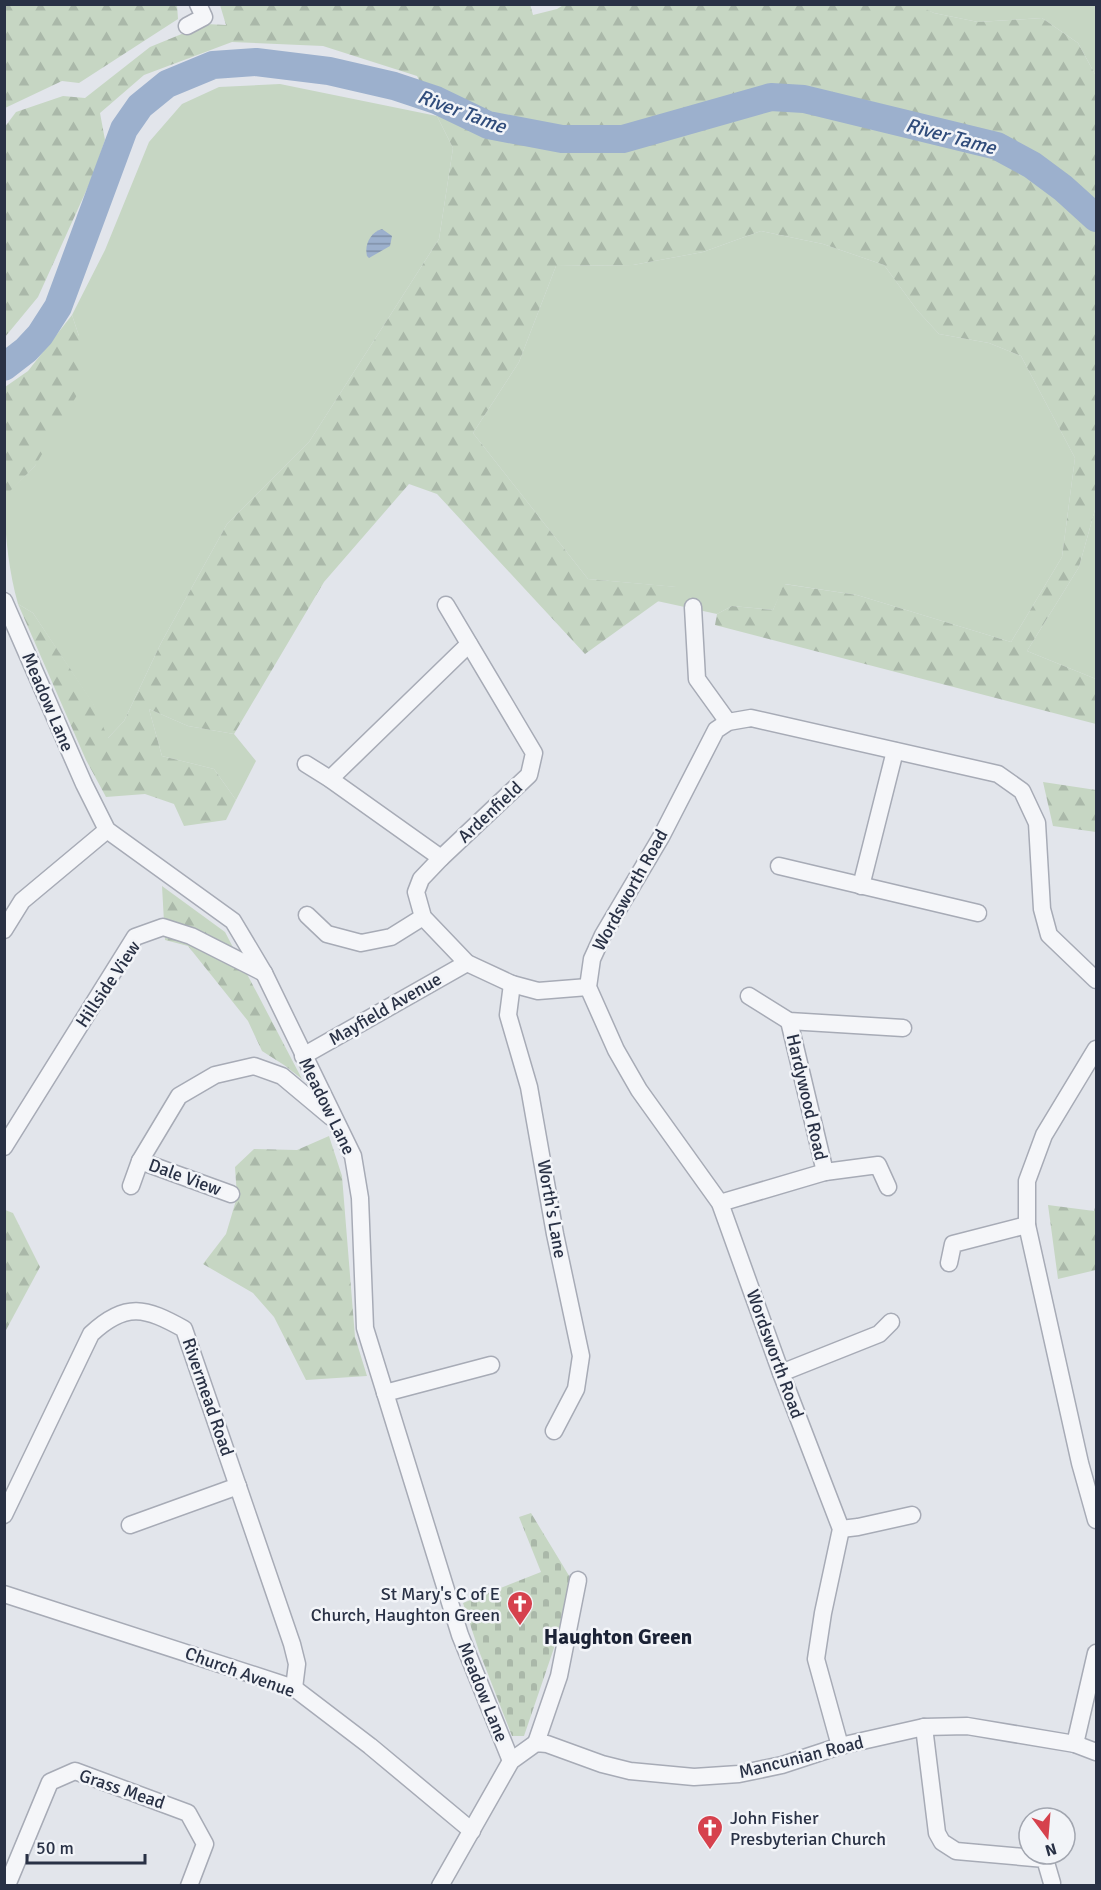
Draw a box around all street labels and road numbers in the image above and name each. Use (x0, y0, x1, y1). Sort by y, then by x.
street label: Meadow Lane (17, 649, 79, 755)
street label: Ardenfield (453, 777, 527, 847)
street label: Wordsworth Road (588, 825, 672, 955)
street label: Hillside View (71, 937, 145, 1031)
street label: Mayfield Avenue (325, 968, 445, 1050)
street label: Hardywood Road (782, 1032, 832, 1162)
street label: Meadow Lane (294, 1054, 360, 1158)
street label: Dale View (146, 1154, 224, 1200)
street label: Worth's Lane (533, 1158, 571, 1260)
street label: Wordsworth Road (741, 1287, 809, 1421)
street label: Rivermead Road (177, 1335, 239, 1459)
street label: Meadow Lane (453, 1639, 513, 1745)
street label: Church Avenue (182, 1642, 298, 1702)
street label: Mancunian Road (736, 1731, 866, 1783)
street label: Grass Mead (76, 1764, 168, 1814)

